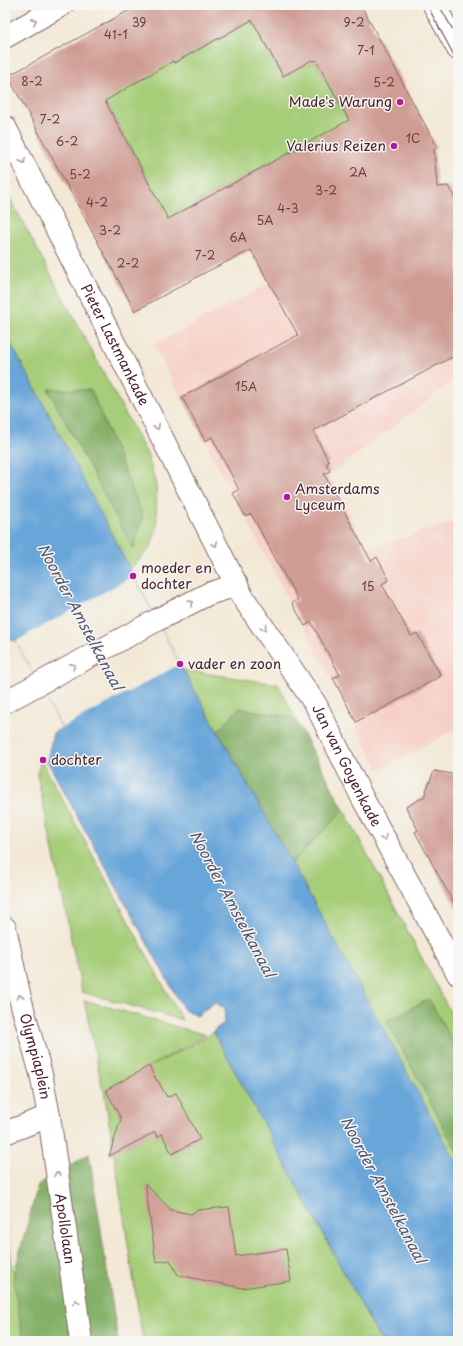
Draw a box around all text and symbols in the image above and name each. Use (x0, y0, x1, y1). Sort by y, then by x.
house number: 39 (132, 13, 146, 31)
house number: 9-2 (344, 13, 364, 31)
one-way arrow (30, 18, 37, 26)
house number: 41-1 (104, 25, 128, 43)
house number: 7-1 (357, 41, 375, 59)
house number: 8-2 (21, 72, 43, 90)
house number: 5-2 (373, 73, 395, 91)
place label: Made's Warung (289, 91, 392, 112)
marker: Made's Warung (395, 97, 405, 107)
house number: 7-2 (40, 110, 60, 128)
house number: 1C (406, 129, 420, 147)
house number: 6-2 (56, 132, 78, 150)
place label: Valerius Reizen (286, 135, 386, 156)
marker: Valerius Reizen (389, 141, 399, 151)
one-way arrow (18, 157, 25, 165)
house number: 2A (349, 163, 367, 181)
house number: 5-2 (69, 165, 91, 183)
house number: 3-2 (315, 181, 337, 199)
house number: 4-2 (86, 193, 108, 211)
house number: 4-3 (277, 199, 299, 217)
house number: 5A (257, 211, 273, 229)
house number: 3-2 (99, 221, 121, 239)
house number: 6A (229, 228, 247, 246)
house number: 7-2 (195, 246, 215, 264)
house number: 2-2 (117, 254, 139, 272)
street label: Pieter Lastmankade (76, 280, 155, 409)
house number: 15A (235, 377, 257, 395)
one-way arrow (152, 423, 160, 431)
place label: Amsterdams Lyceum (295, 478, 380, 515)
marker: Amsterdams Lyceum (282, 492, 292, 502)
water label: Noorder Amstelkanaal (33, 539, 131, 696)
one-way arrow (210, 539, 218, 547)
place label: moeder en dochter (141, 557, 212, 594)
marker: moeder en dochter (128, 571, 138, 581)
house number: 15 (361, 577, 375, 595)
one-way arrow (187, 600, 195, 607)
one-way arrow (259, 624, 266, 631)
place label: vader en zoon (188, 653, 282, 674)
marker: vader en zoon (175, 659, 185, 669)
one-way arrow (69, 663, 76, 670)
street label: Jan van Goyenkade (307, 700, 387, 830)
place label: dochter (51, 749, 102, 770)
marker: dochter (38, 755, 48, 765)
water label: Noorder Amstelkanaal (185, 826, 283, 983)
one-way arrow (379, 834, 387, 841)
one-way arrow (16, 994, 24, 1000)
street label: Olympiaplein (15, 1011, 57, 1101)
water label: Noorder Amstelkanaal (336, 1112, 434, 1269)
one-way arrow (53, 1171, 62, 1177)
street label: Apollolaan (50, 1192, 81, 1265)
one-way arrow (72, 1299, 81, 1305)

